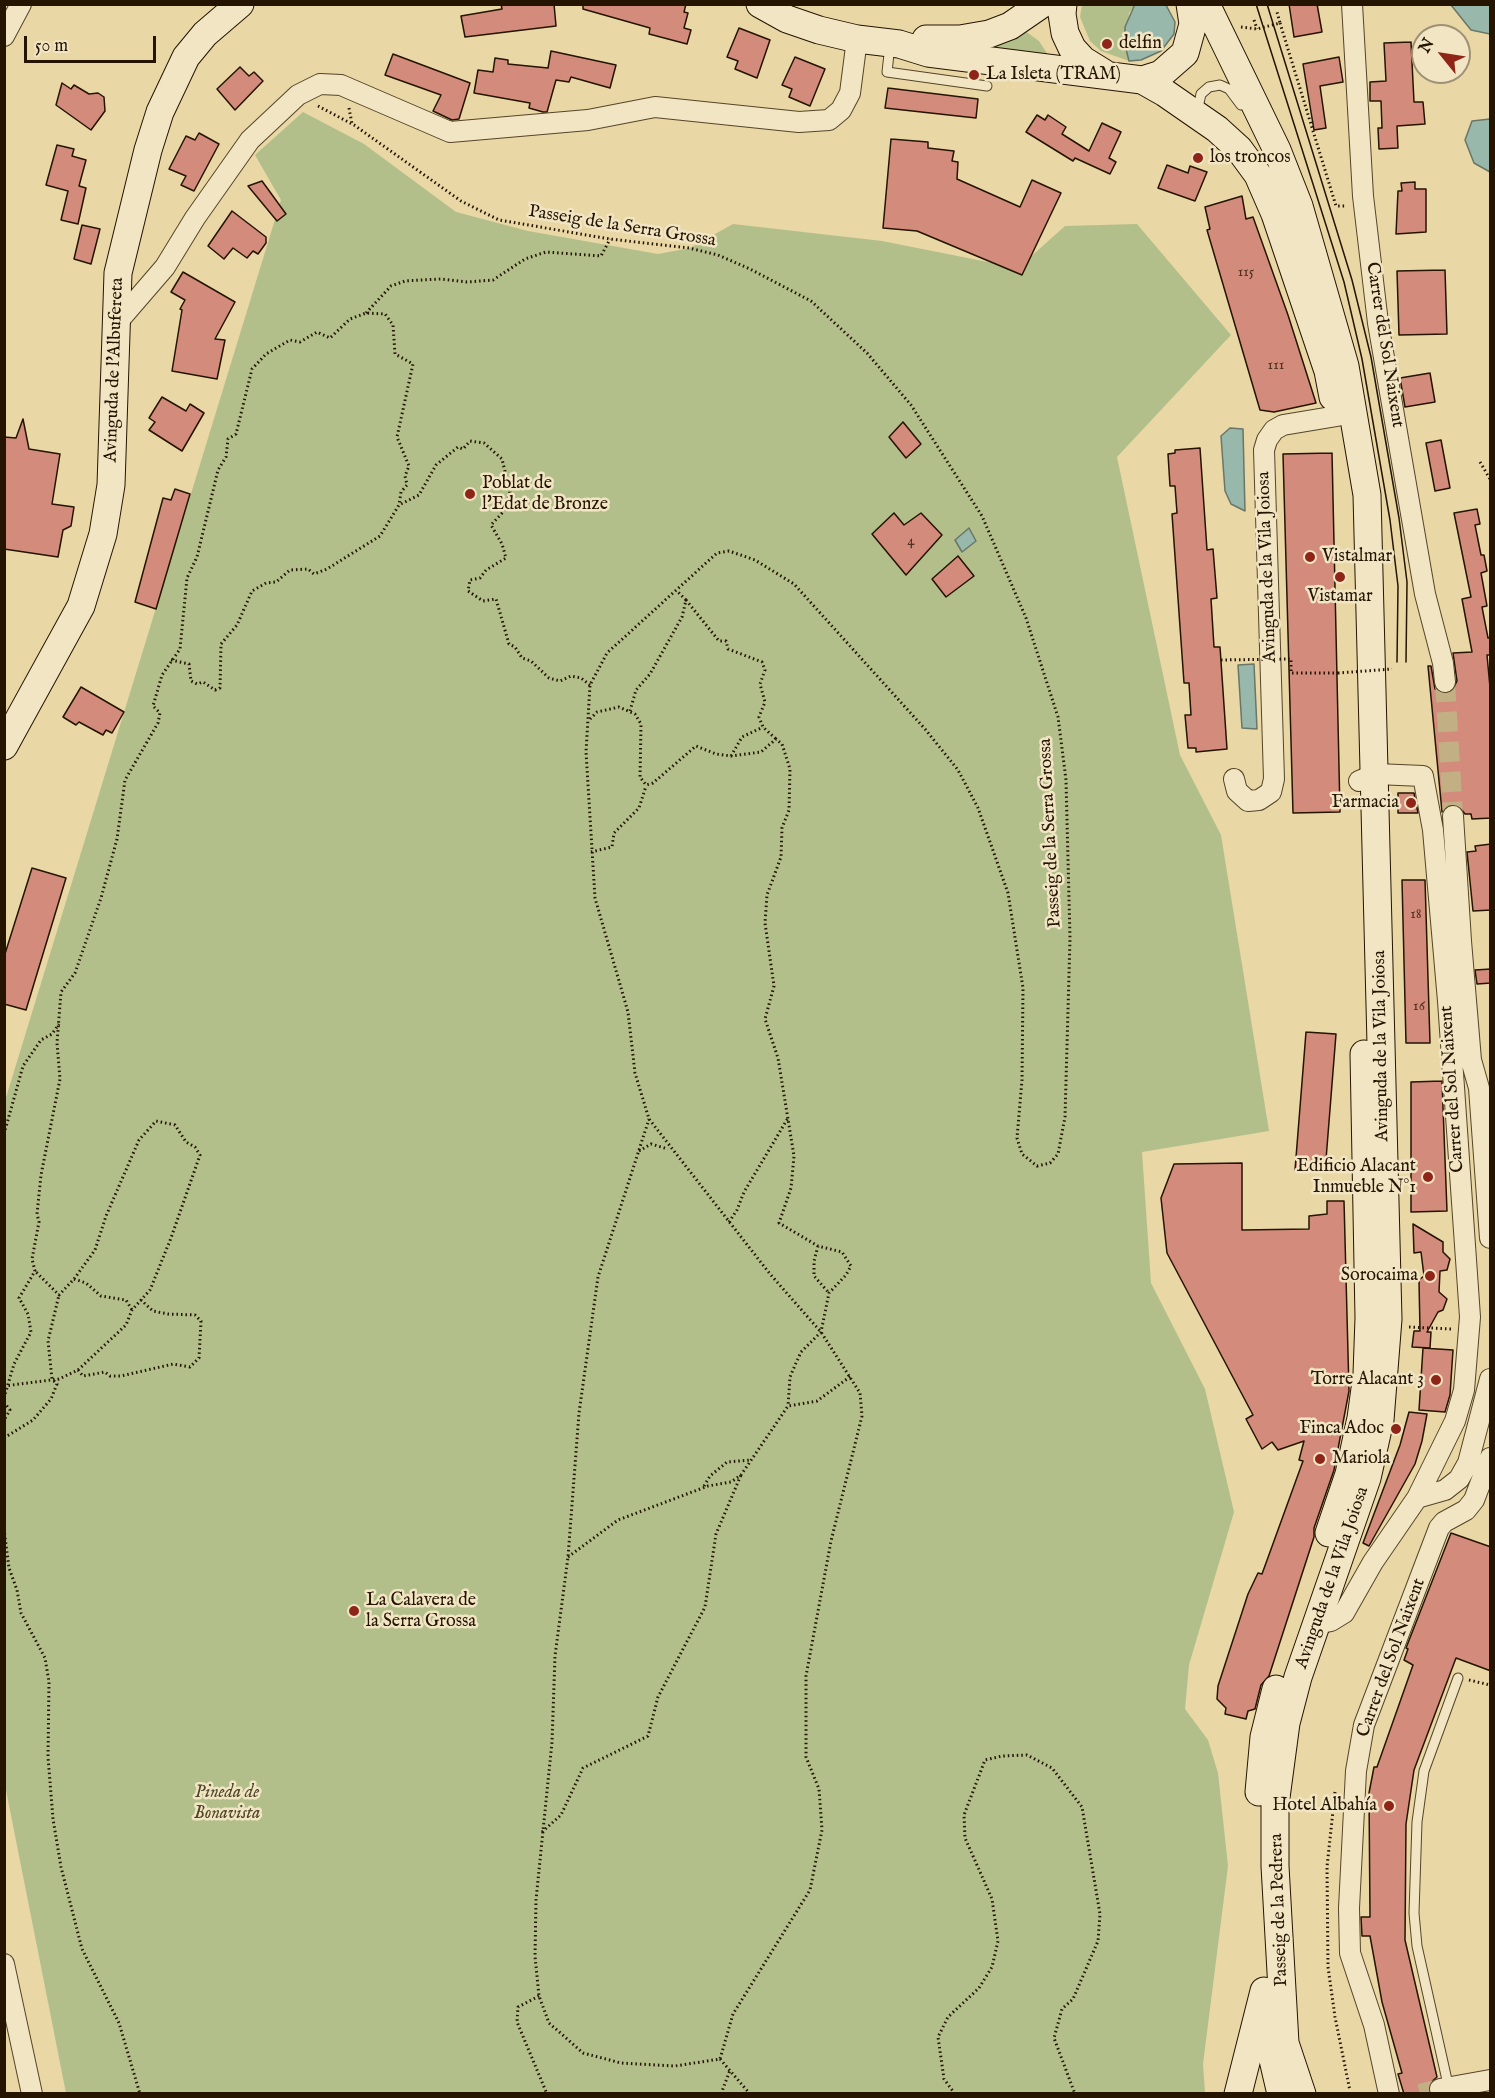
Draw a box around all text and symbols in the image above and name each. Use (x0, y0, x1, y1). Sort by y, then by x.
scale bar (27, 24, 159, 62)
north arrow (1411, 24, 1471, 84)
place label: delfin (1119, 33, 1162, 55)
text: 50 m (35, 35, 68, 58)
text: N (1415, 35, 1439, 57)
marker: delfin (1100, 37, 1114, 51)
place label: La Isleta (TRAM) (986, 64, 1121, 86)
marker: La Isleta (TRAM) (967, 68, 981, 82)
place label: los troncos (1210, 147, 1291, 169)
marker: los troncos (1191, 151, 1205, 165)
street label: Passeig de la Serra Grossa (527, 202, 717, 252)
street label: Carrer del Sol Naixent (1360, 261, 1408, 429)
house number: 115 (1238, 264, 1254, 282)
street label: Avinguda de l'Albufereta (101, 277, 129, 463)
house number: 111 (1268, 357, 1284, 375)
street label: Avinguda de la Vila Joiosa (1254, 471, 1282, 663)
place label: Poblat de l'Edat de Bronze (482, 473, 608, 516)
marker: Poblat de l'Edat de Bronze (463, 487, 477, 501)
house number: 4 (907, 533, 915, 551)
place label: Vistalmar (1322, 546, 1392, 568)
marker: Vistalmar (1303, 550, 1317, 564)
marker: Vistamar (1333, 570, 1347, 584)
place label: Vistamar (1307, 586, 1373, 608)
street label: Passeig de la Serra Grossa (1035, 738, 1067, 928)
place label: Farmacia (1331, 792, 1399, 814)
marker: Farmacia (1404, 796, 1418, 810)
house number: 18 (1410, 906, 1422, 924)
street label: Avinguda de la Vila Joiosa (1370, 950, 1394, 1142)
house number: 16 (1413, 998, 1425, 1016)
street label: Carrer del Sol Naixent (1436, 1005, 1470, 1173)
place label: Edificio Alacant Inmueble N°1 (1296, 1156, 1416, 1198)
marker: Edificio Alacant Inmueble N°1 (1421, 1170, 1435, 1184)
place label: Sorocaima (1341, 1265, 1418, 1287)
marker: Sorocaima (1423, 1269, 1437, 1283)
place label: Torre Alacant 3 (1311, 1369, 1424, 1391)
marker: Torre Alacant 3 (1429, 1373, 1443, 1387)
place label: Finca Adoc (1300, 1418, 1384, 1440)
marker: Finca Adoc (1389, 1422, 1403, 1436)
place label: Mariola (1332, 1448, 1390, 1470)
marker: Mariola (1313, 1452, 1327, 1466)
street label: Avinguda de la Vila Joiosa (1292, 1484, 1374, 1672)
street label: Carrer del Sol Naixent (1353, 1576, 1431, 1740)
place label: La Calavera de la Serra Grossa (366, 1590, 476, 1632)
marker: La Calavera de la Serra Grossa (347, 1604, 361, 1618)
park label: Pineda de Bonavista (194, 1782, 260, 1824)
place label: Hotel Albahía (1272, 1795, 1377, 1817)
marker: Hotel Albahía (1382, 1799, 1396, 1813)
street label: Passeig de la Pedrera (1267, 1833, 1293, 1987)

